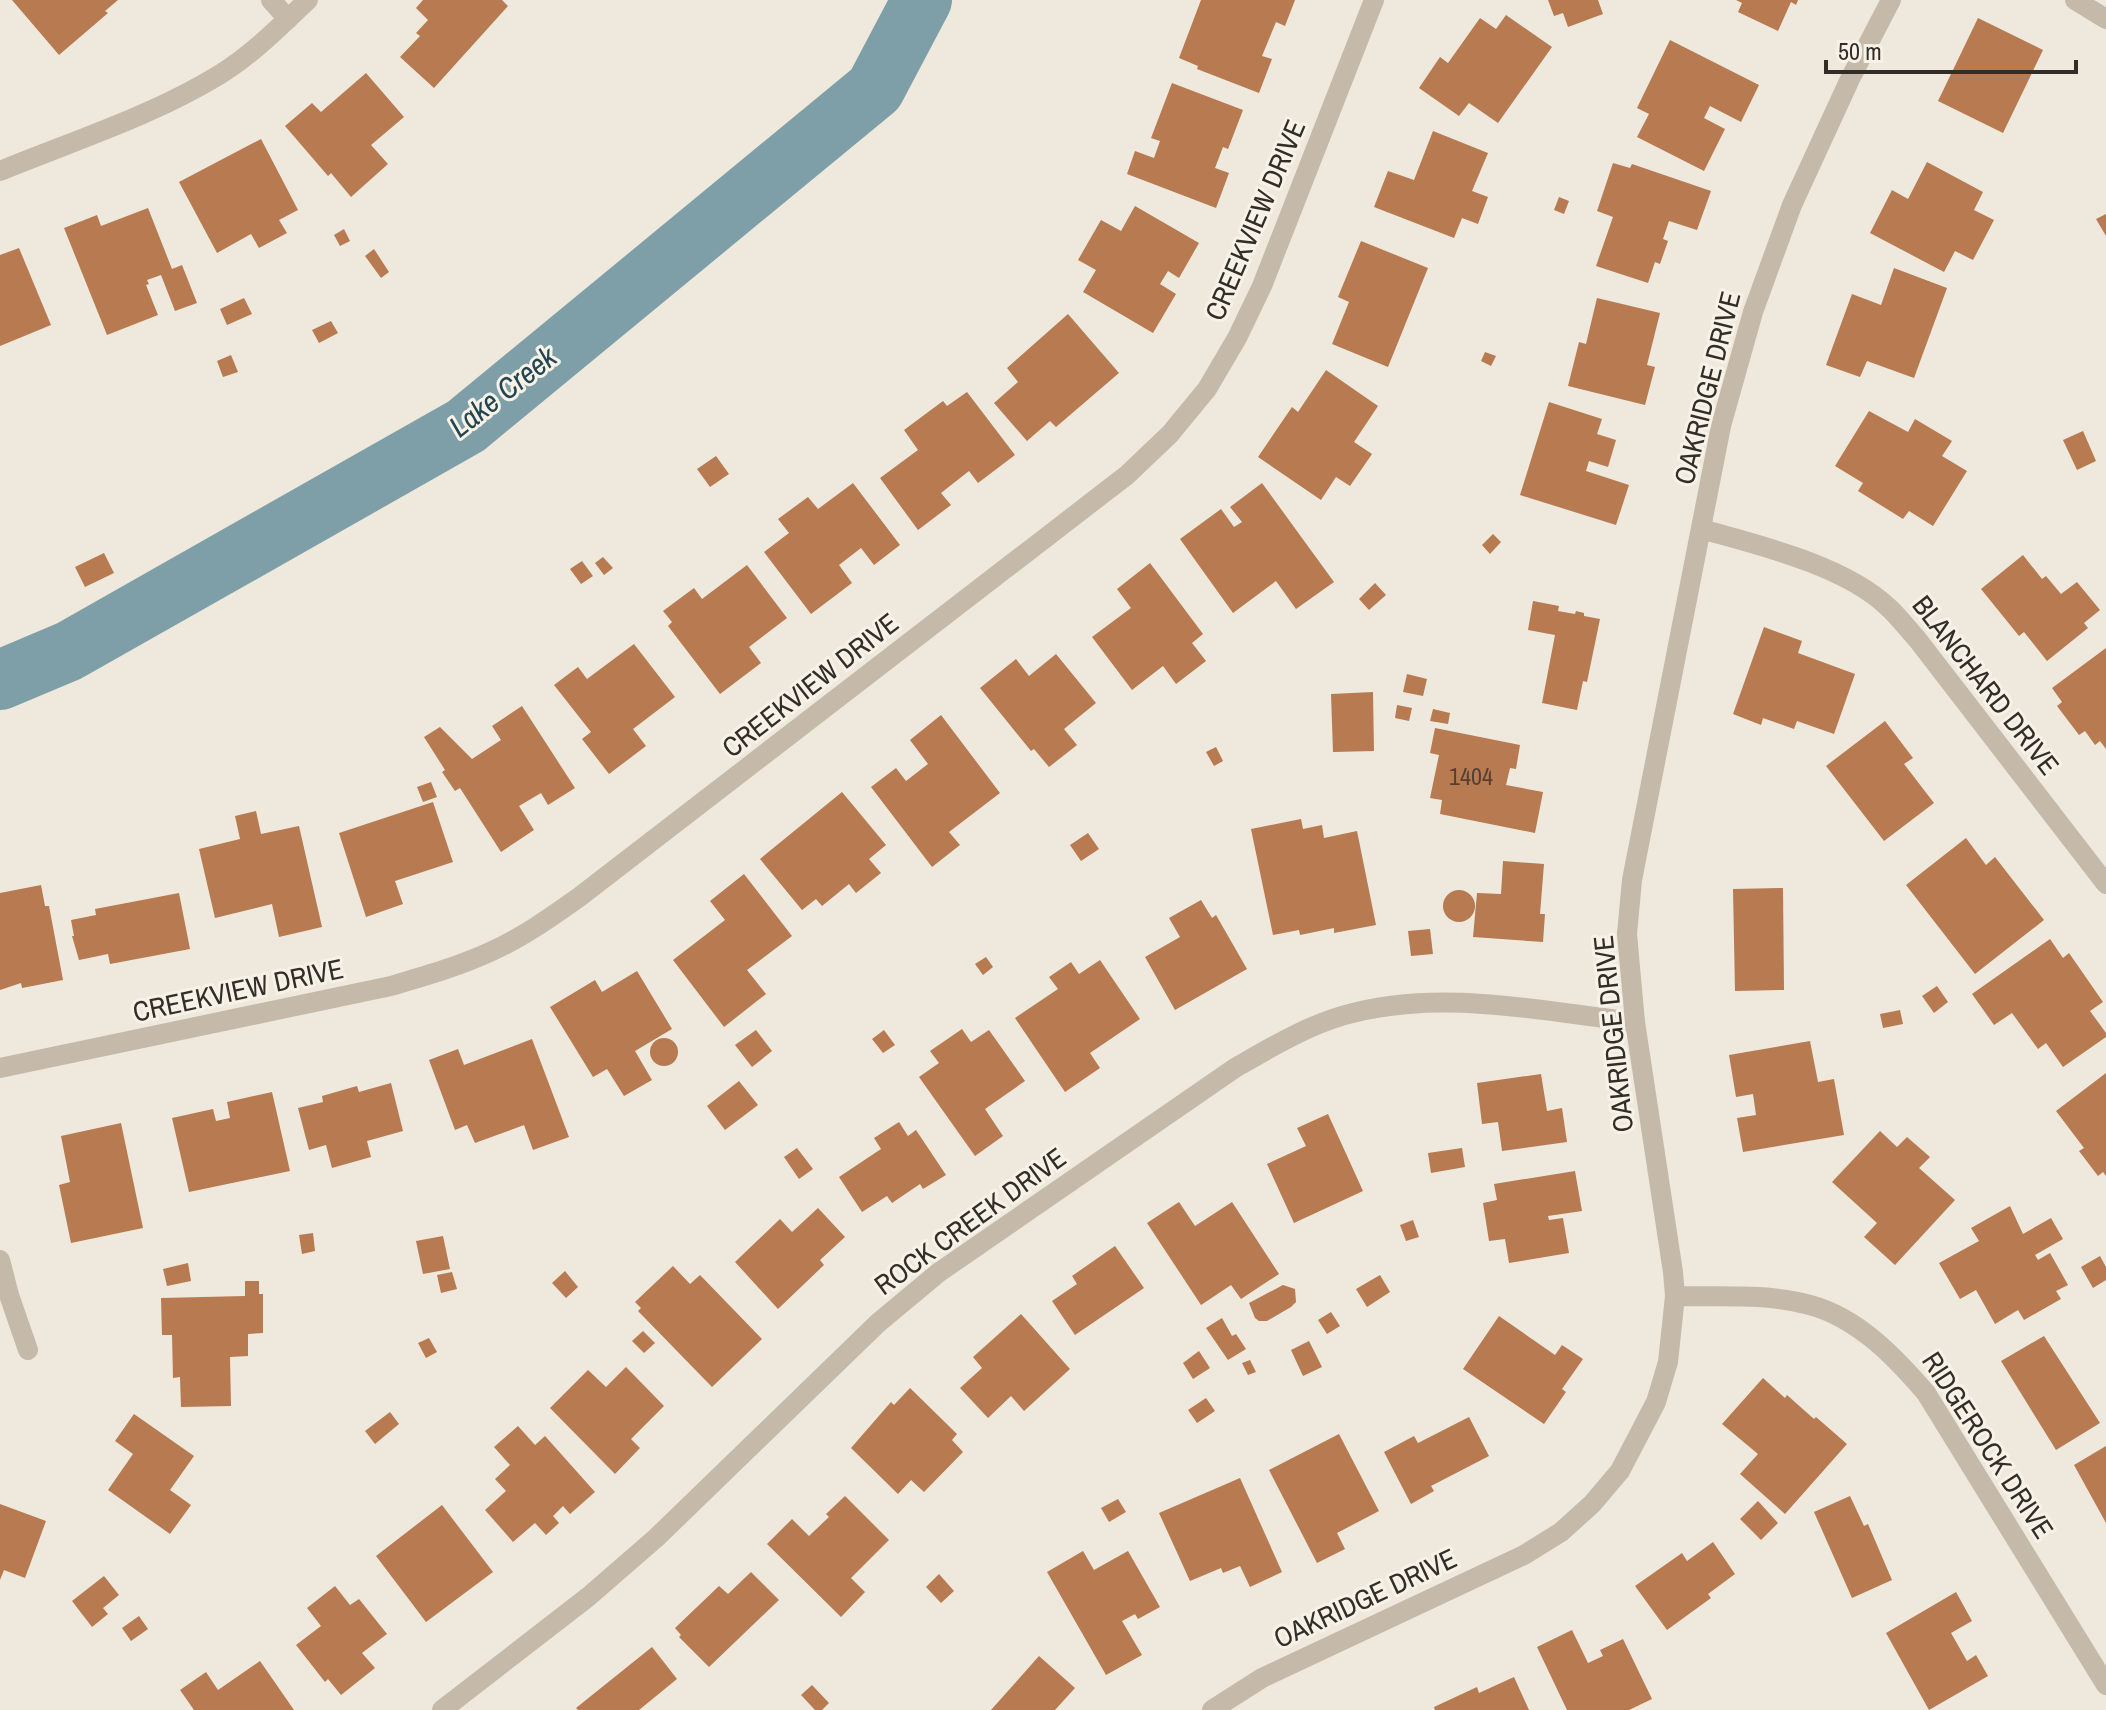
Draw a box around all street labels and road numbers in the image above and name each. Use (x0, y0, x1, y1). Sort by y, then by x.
street label: CREEKVIEW DRIVE (1196, 114, 1314, 326)
street label: OAKRIDGE DRIVE (1665, 287, 1749, 489)
street label: BLANCHARD DRIVE (1904, 587, 2068, 783)
street label: CREEKVIEW DRIVE (714, 604, 906, 766)
street label: OAKRIDGE DRIVE (1584, 934, 1642, 1134)
street label: CREEKVIEW DRIVE (129, 949, 347, 1031)
street label: ROCK CREEK DRIVE (866, 1139, 1074, 1303)
street label: RIDGEROCK DRIVE (1913, 1344, 2063, 1546)
street label: OAKRIDGE DRIVE (1267, 1539, 1463, 1657)

